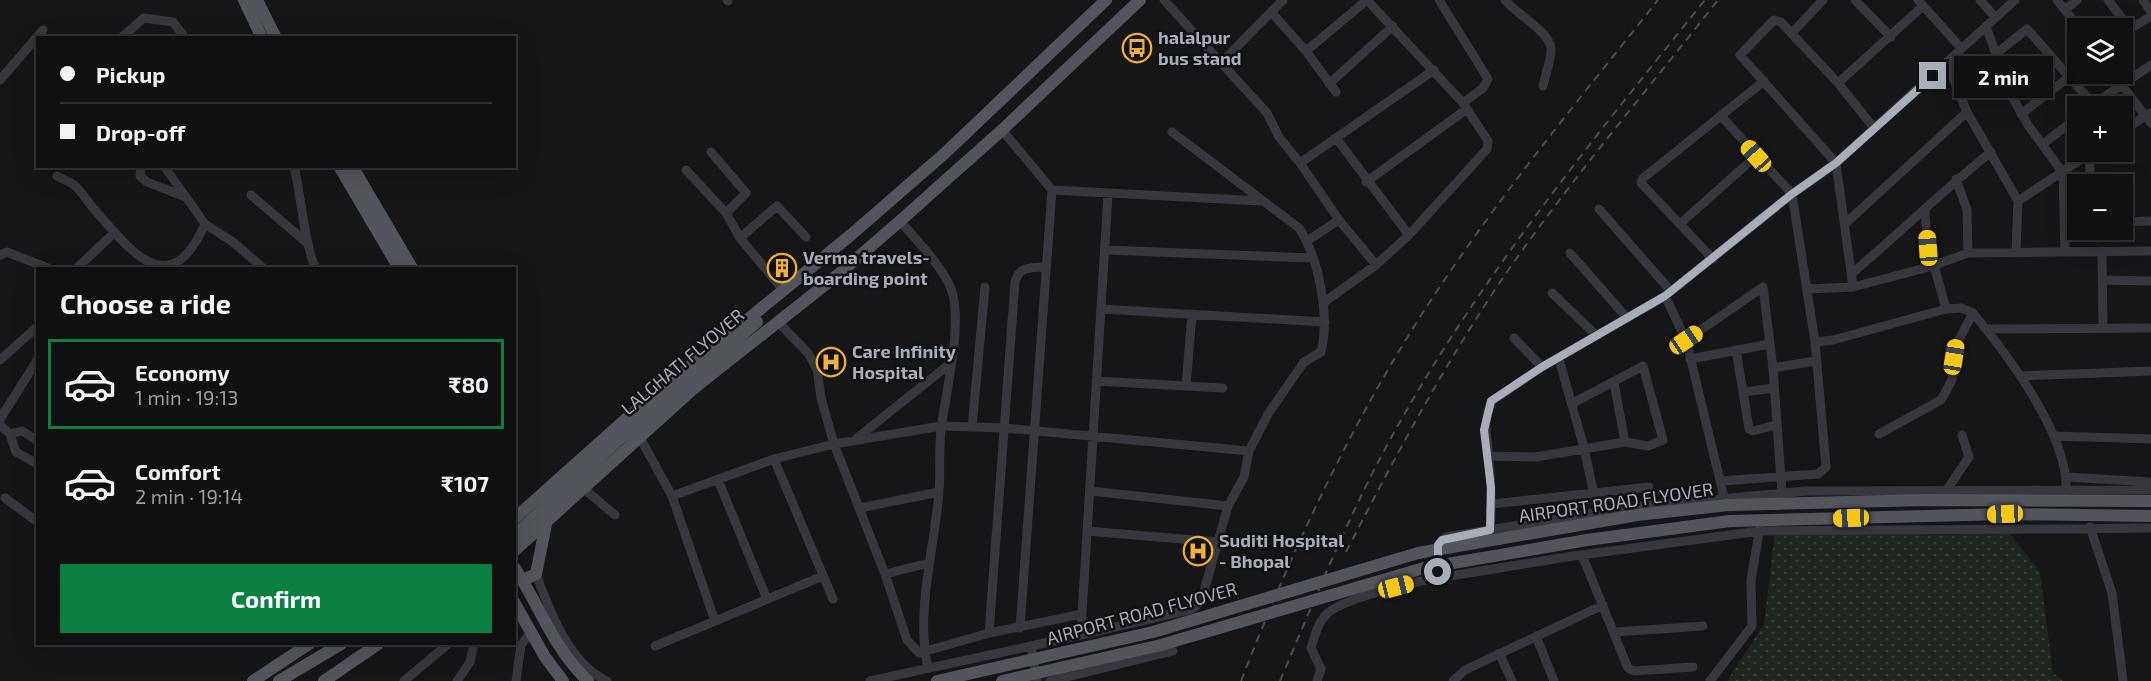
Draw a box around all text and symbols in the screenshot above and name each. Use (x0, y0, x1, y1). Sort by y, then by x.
map controls (2067, 18, 2133, 240)
button: layers (2067, 18, 2133, 84)
place label: halalpur bus stand (1158, 26, 1242, 69)
bus stop icon: halalpur bus stand (1121, 32, 1153, 64)
callout: 2 min (1954, 55, 2053, 97)
text: Pickup (96, 61, 165, 87)
route end (1919, 62, 1946, 89)
text: 2 min (1978, 65, 2029, 89)
button: + (2067, 96, 2133, 162)
text: Drop-off (96, 119, 185, 145)
car (1737, 137, 1775, 175)
button: − (2067, 174, 2133, 240)
car (1918, 229, 1938, 267)
place label: Verma travels- boarding point (803, 246, 930, 289)
building icon: Verma travels- boarding point (766, 252, 798, 284)
text: Choose a ride (60, 287, 231, 319)
street label: LALGHATI FLYOVER (617, 303, 748, 419)
car (1666, 322, 1706, 358)
car (1942, 338, 1966, 376)
place label: Care Infinity Hospital (852, 340, 957, 383)
hospital icon: Care Infinity Hospital (815, 346, 847, 378)
icon: car (63, 357, 117, 411)
text: Economy (135, 359, 230, 385)
text: ₹80 (448, 371, 489, 397)
text: 1 min · 19:13 (135, 385, 238, 409)
icon: car (63, 456, 117, 510)
text: Comfort (135, 458, 220, 484)
text: ₹107 (441, 470, 489, 496)
street label: AIRPORT ROAD FLYOVER (1517, 477, 1715, 527)
text: 2 min · 19:14 (135, 484, 243, 508)
car (1987, 504, 2023, 524)
car (1833, 508, 1869, 528)
place label: Suditi Hospital - Bhopal (1219, 529, 1344, 572)
hospital icon: Suditi Hospital - Bhopal (1182, 535, 1214, 567)
route start (1424, 558, 1451, 585)
button: Confirm (60, 564, 492, 633)
car (1376, 574, 1416, 600)
street label: AIRPORT ROAD FLYOVER (1044, 577, 1239, 649)

